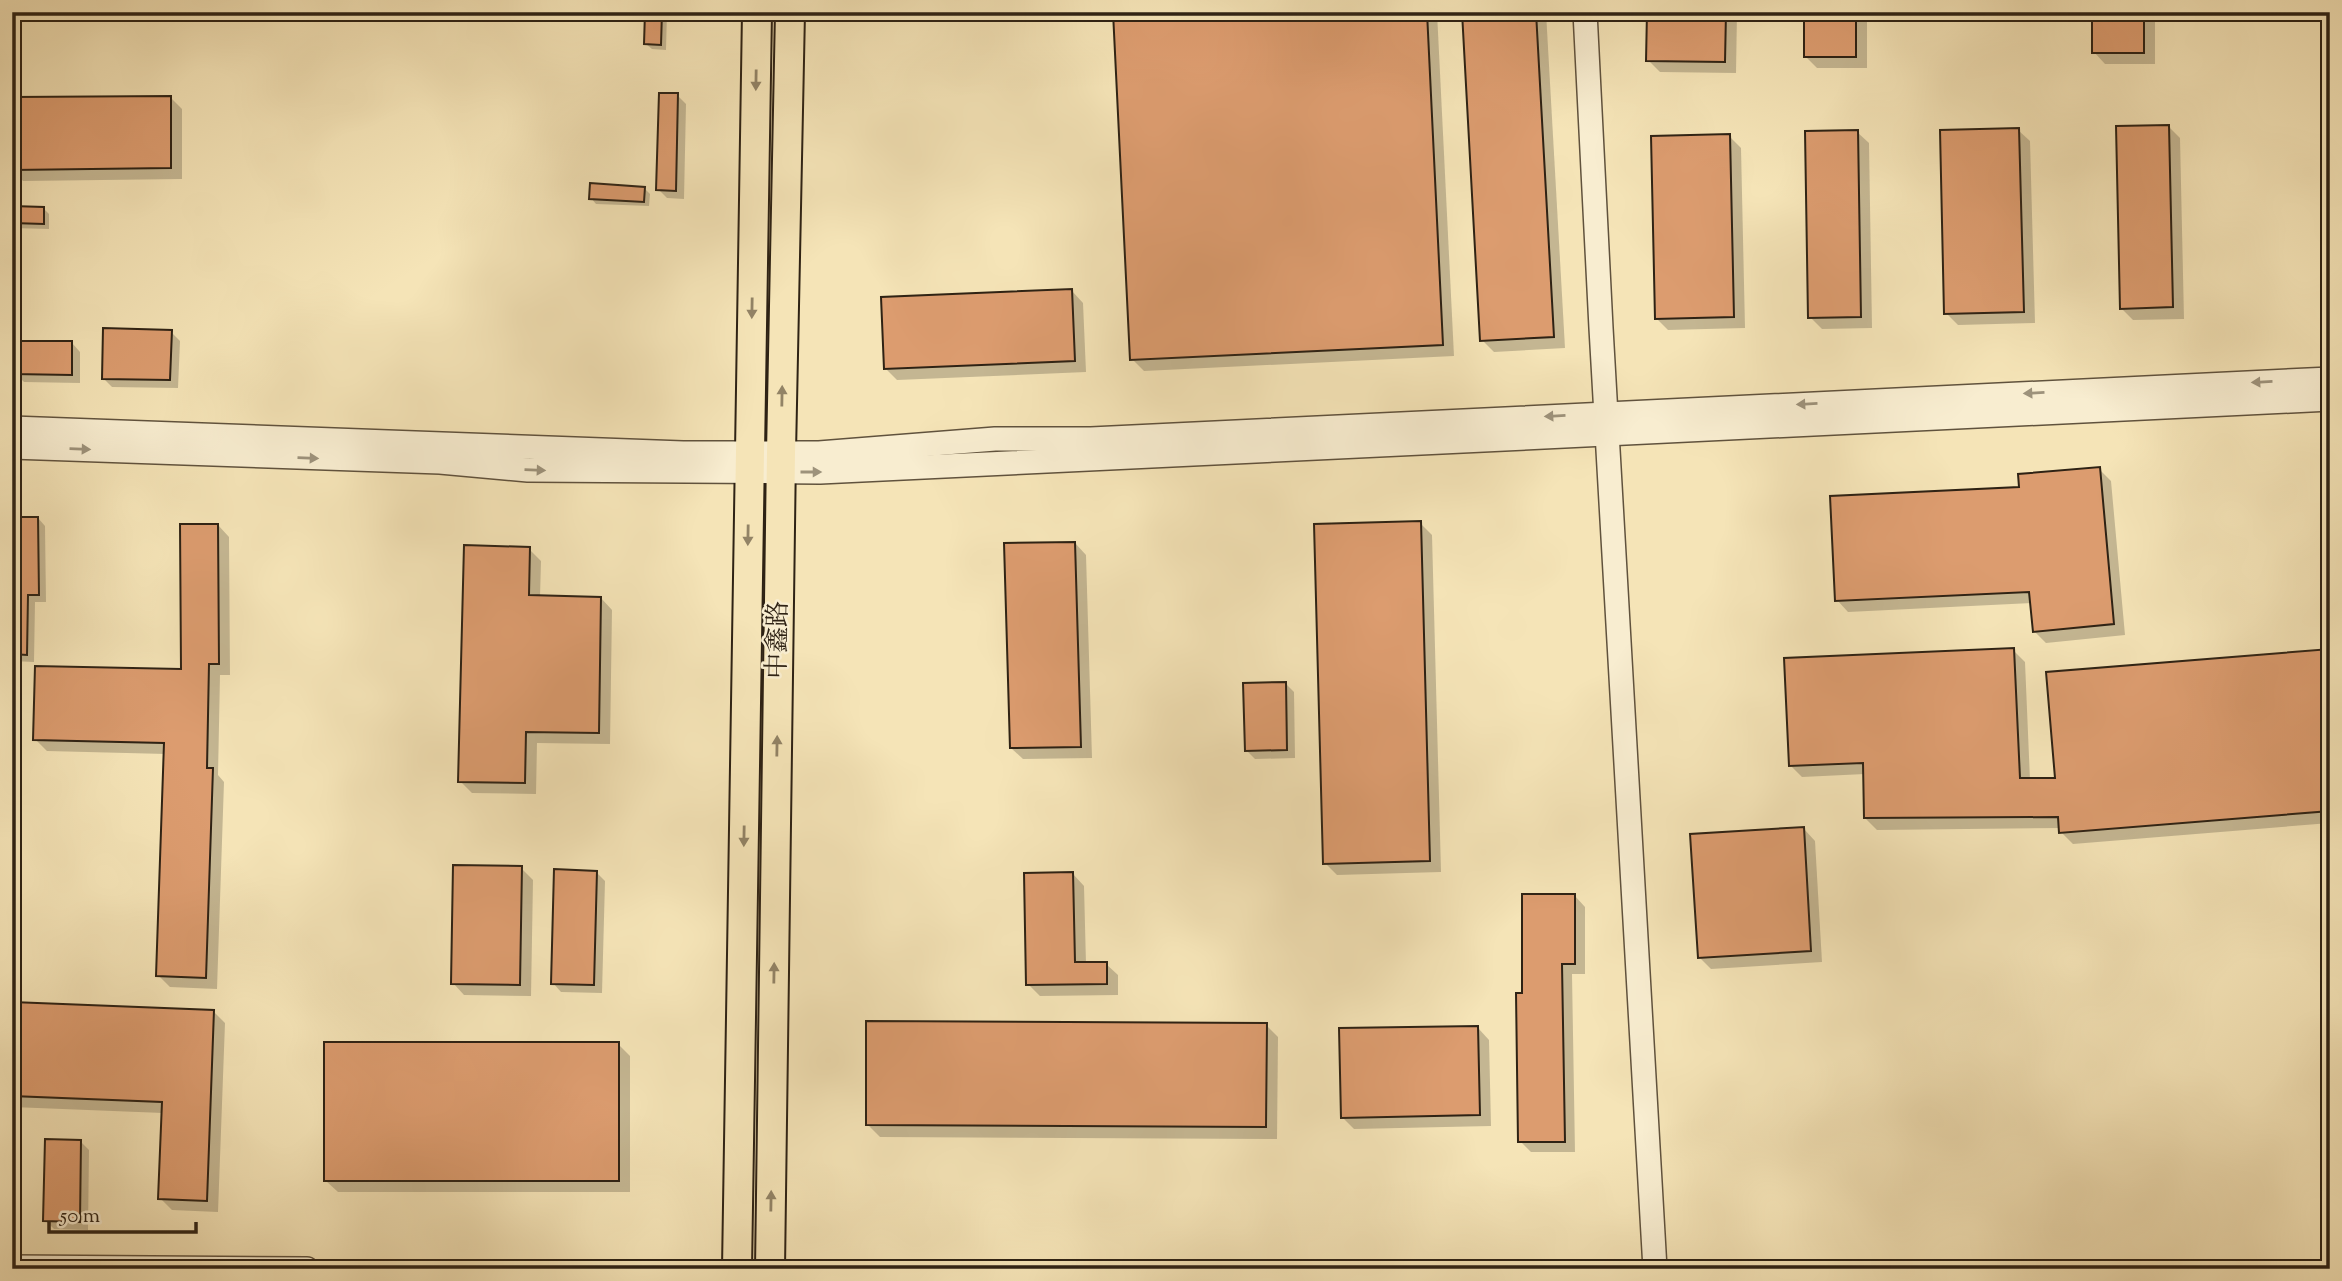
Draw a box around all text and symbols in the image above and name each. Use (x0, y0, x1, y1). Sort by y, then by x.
one-way arrow (750, 70, 762, 92)
one-way arrow (746, 297, 758, 319)
one-way arrow (2250, 377, 2272, 388)
one-way arrow (777, 384, 788, 406)
one-way arrow (2023, 388, 2045, 399)
one-way arrow (1796, 398, 1818, 409)
one-way arrow (1544, 410, 1566, 421)
one-way arrow (70, 444, 92, 455)
one-way arrow (297, 452, 319, 463)
one-way arrow (524, 464, 546, 476)
one-way arrow (801, 466, 823, 478)
one-way arrow (743, 525, 754, 547)
street label: 中鑫路 (760, 601, 798, 679)
one-way arrow (771, 734, 783, 756)
one-way arrow (738, 826, 750, 848)
one-way arrow (768, 962, 780, 984)
one-way arrow (765, 1189, 776, 1211)
scale bar (49, 1190, 196, 1234)
text: 50 m (59, 1202, 100, 1232)

